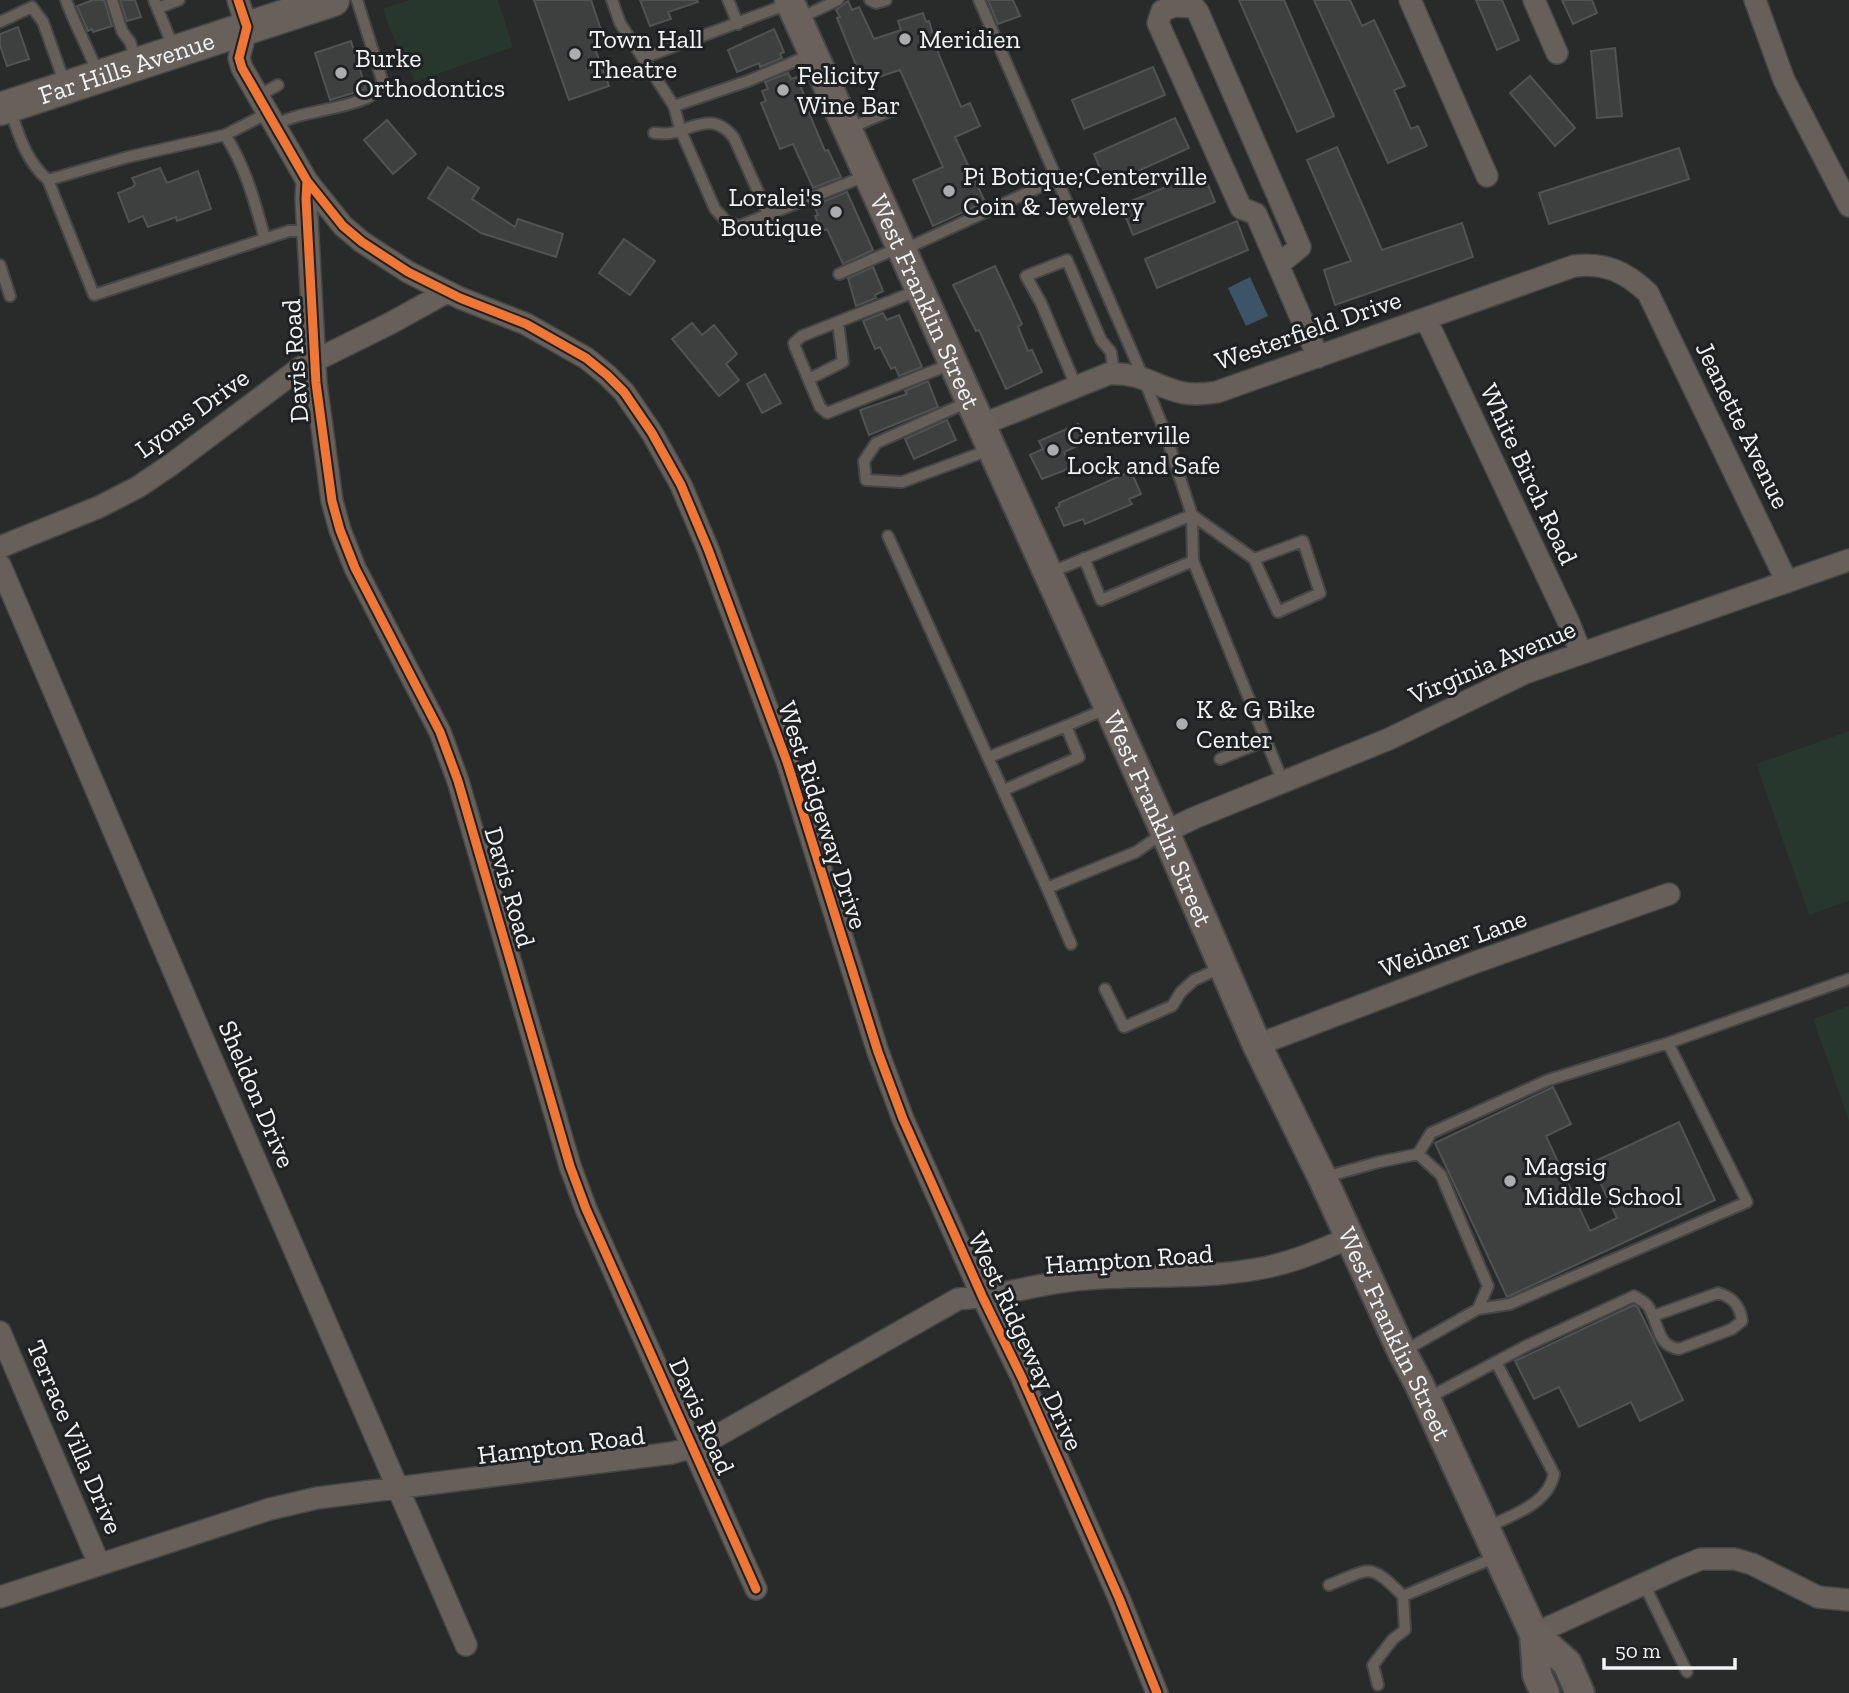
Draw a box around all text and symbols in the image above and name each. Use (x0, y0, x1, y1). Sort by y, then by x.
place label: Town Hall Theatre (589, 23, 703, 85)
place label: Meridien (919, 23, 1021, 55)
street label: Far Hills Avenue (35, 24, 218, 111)
marker: Meridien (897, 31, 913, 47)
place label: Burke Orthodontics (355, 42, 505, 104)
marker: Town Hall Theatre (567, 46, 583, 62)
place label: Felicity Wine Bar (797, 59, 900, 121)
marker: Burke Orthodontics (333, 65, 349, 81)
marker: Felicity Wine Bar (775, 82, 791, 98)
place label: Pi Botique;Centerville Coin & Jewelery (963, 160, 1207, 222)
place label: Loralei's Boutique (721, 181, 822, 243)
marker: Pi Botique;Centerville Coin & Jewelery (941, 183, 957, 199)
street label: West Franklin Street (863, 189, 988, 414)
marker: Loralei's Boutique (828, 204, 844, 220)
street label: Westerfield Drive (1211, 283, 1405, 377)
street label: Davis Road (275, 298, 315, 424)
street label: Jeanette Avenue (1689, 336, 1797, 514)
street label: Lyons Drive (129, 361, 255, 465)
street label: White Birch Road (1473, 378, 1585, 570)
place label: Centerville Lock and Safe (1067, 419, 1220, 481)
marker: Centerville Lock and Safe (1045, 442, 1061, 458)
street label: Virginia Avenue (1403, 612, 1580, 712)
place label: K & G Bike Center (1196, 693, 1315, 755)
street label: West Ridgeway Drive (771, 697, 875, 933)
street label: West Franklin Street (1096, 706, 1220, 932)
marker: K & G Bike Center (1174, 716, 1190, 732)
street label: Davis Road (478, 823, 542, 951)
street label: Weidner Lane (1375, 902, 1531, 984)
street label: Sheldon Drive (212, 1015, 302, 1173)
place label: Magsig Middle School (1524, 1150, 1682, 1212)
marker: Magsig Middle School (1502, 1173, 1518, 1189)
street label: West Franklin Street (1331, 1222, 1459, 1446)
street label: West Ridgeway Drive (961, 1226, 1091, 1456)
street label: Hampton Road (1044, 1237, 1214, 1281)
street label: Terrace Villa Drive (20, 1335, 130, 1539)
street label: Davis Road (662, 1353, 742, 1479)
street label: Hampton Road (475, 1419, 647, 1471)
scale bar (1604, 1626, 1735, 1670)
text: 50 m (1615, 1638, 1661, 1663)

